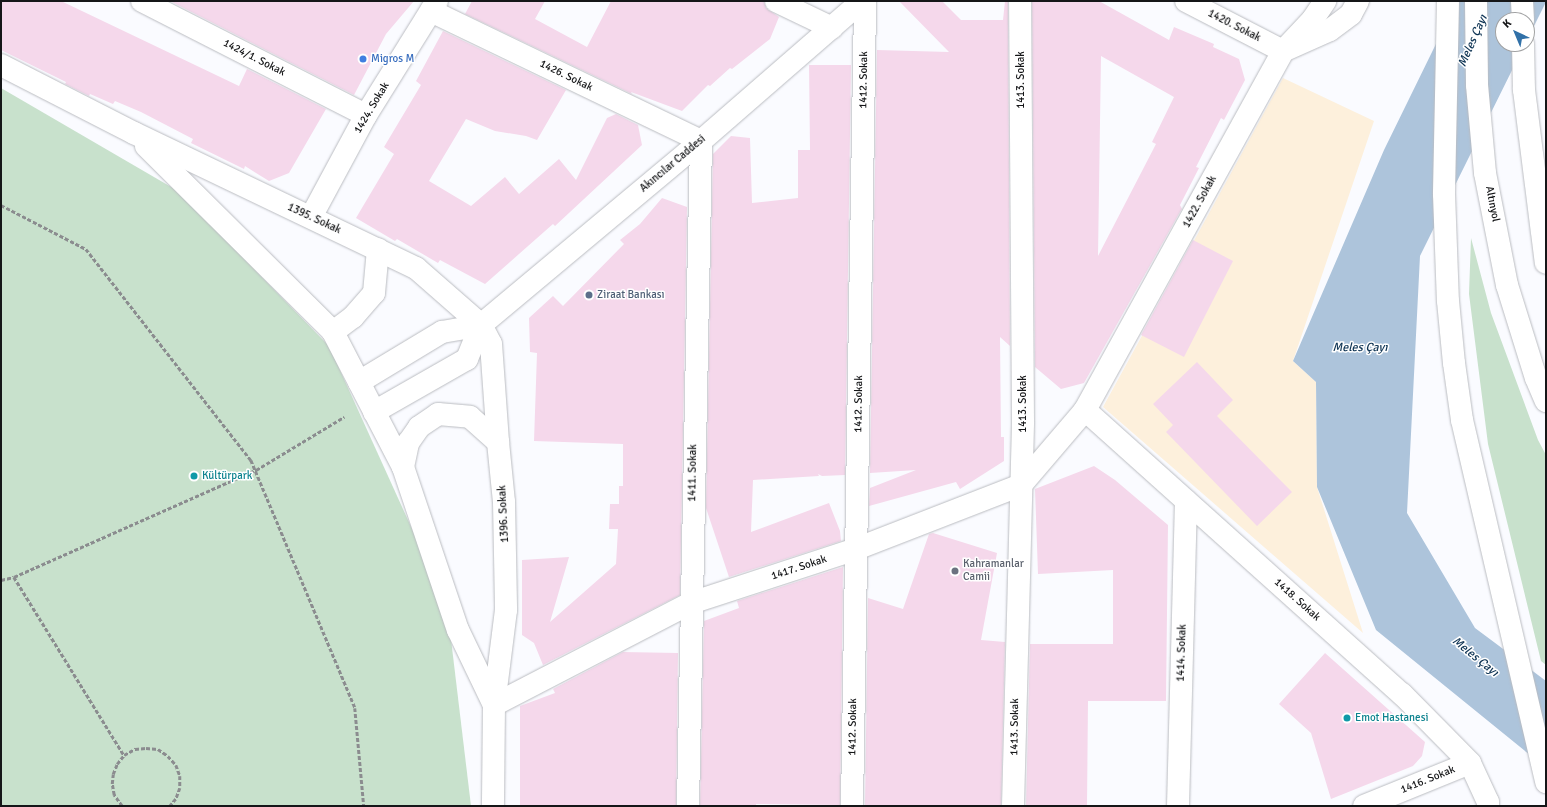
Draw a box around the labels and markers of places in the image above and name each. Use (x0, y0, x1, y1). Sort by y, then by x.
place label: Migros M (371, 52, 414, 66)
marker: Migros M (358, 54, 368, 64)
place label: Ziraat Bankası (597, 288, 665, 302)
marker: Ziraat Bankası (584, 290, 594, 300)
place label: Kültürpark (202, 469, 252, 483)
marker: Kültürpark (189, 471, 199, 481)
place label: Kahramanlar Camii (963, 558, 1024, 584)
marker: Kahramanlar Camii (950, 566, 960, 576)
place label: Emot Hastanesi (1355, 711, 1428, 725)
marker: Emot Hastanesi (1342, 713, 1352, 723)

